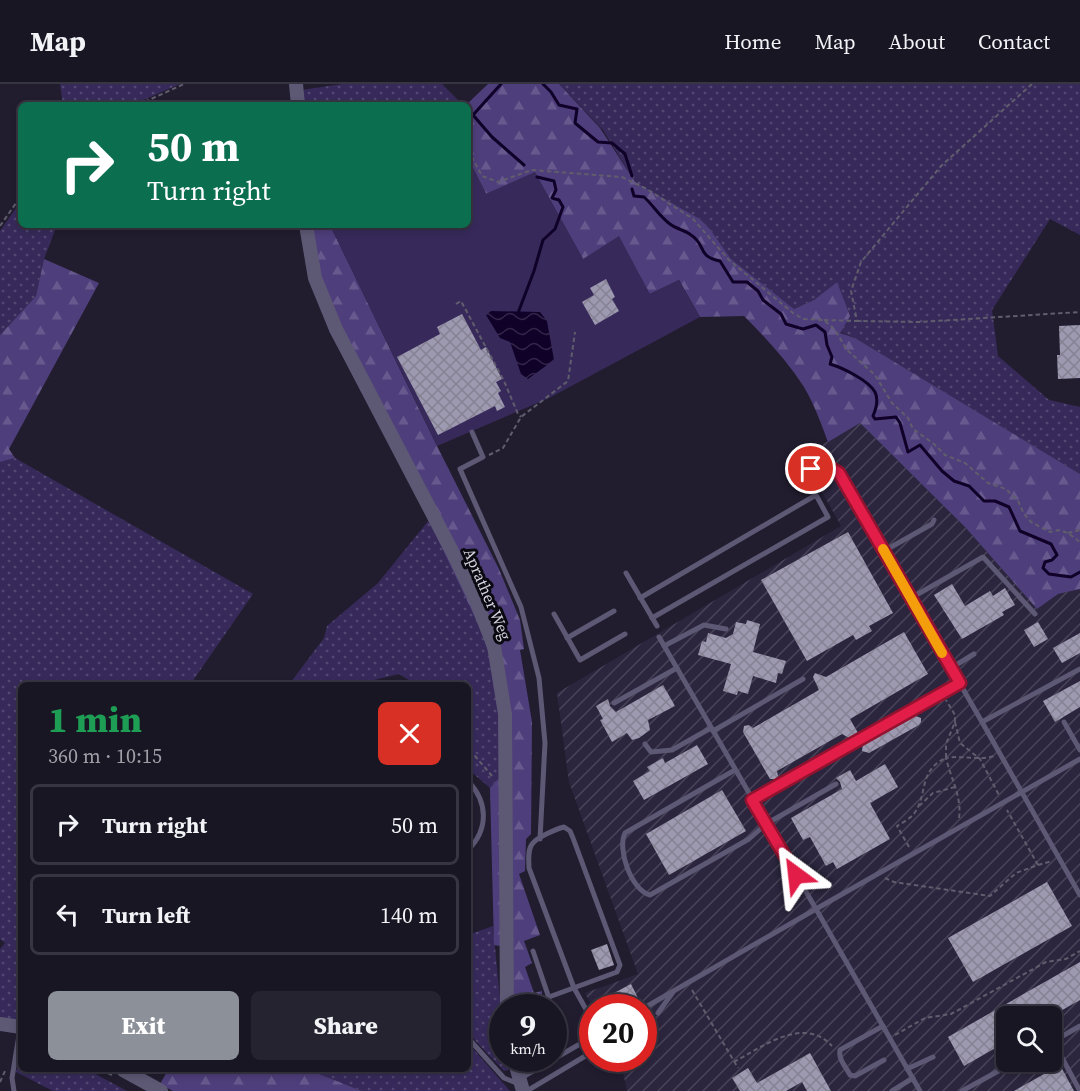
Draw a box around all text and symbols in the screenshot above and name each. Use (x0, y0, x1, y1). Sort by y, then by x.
text: Map (30, 22, 86, 60)
text: Home (724, 27, 782, 56)
text: Map (815, 27, 856, 56)
text: About (889, 27, 945, 56)
text: Contact (978, 27, 1050, 56)
text: 50 m (147, 117, 240, 175)
icon: right (48, 126, 126, 204)
text: Turn right (147, 172, 271, 209)
pin (785, 443, 836, 494)
icon: arrive (794, 452, 827, 485)
street label: Aprather Weg (459, 545, 517, 643)
text: 1 min (48, 695, 142, 744)
button: close (378, 702, 441, 765)
text: 360 m · 10:15 (48, 742, 162, 770)
icon: right (51, 808, 84, 841)
text: Turn right (102, 810, 207, 840)
text: 50 m (391, 810, 438, 840)
position arrow (764, 843, 828, 907)
icon: left (51, 898, 84, 931)
text: Turn left (102, 900, 190, 930)
text: 140 m (380, 900, 438, 930)
button: Exit (48, 991, 239, 1060)
button: Share (251, 991, 441, 1060)
speed limit sign: 20 (579, 994, 657, 1072)
text: 9 (520, 1005, 536, 1046)
map controls (996, 1006, 1062, 1072)
button: search (996, 1006, 1062, 1072)
text: km/h (510, 1038, 546, 1059)

